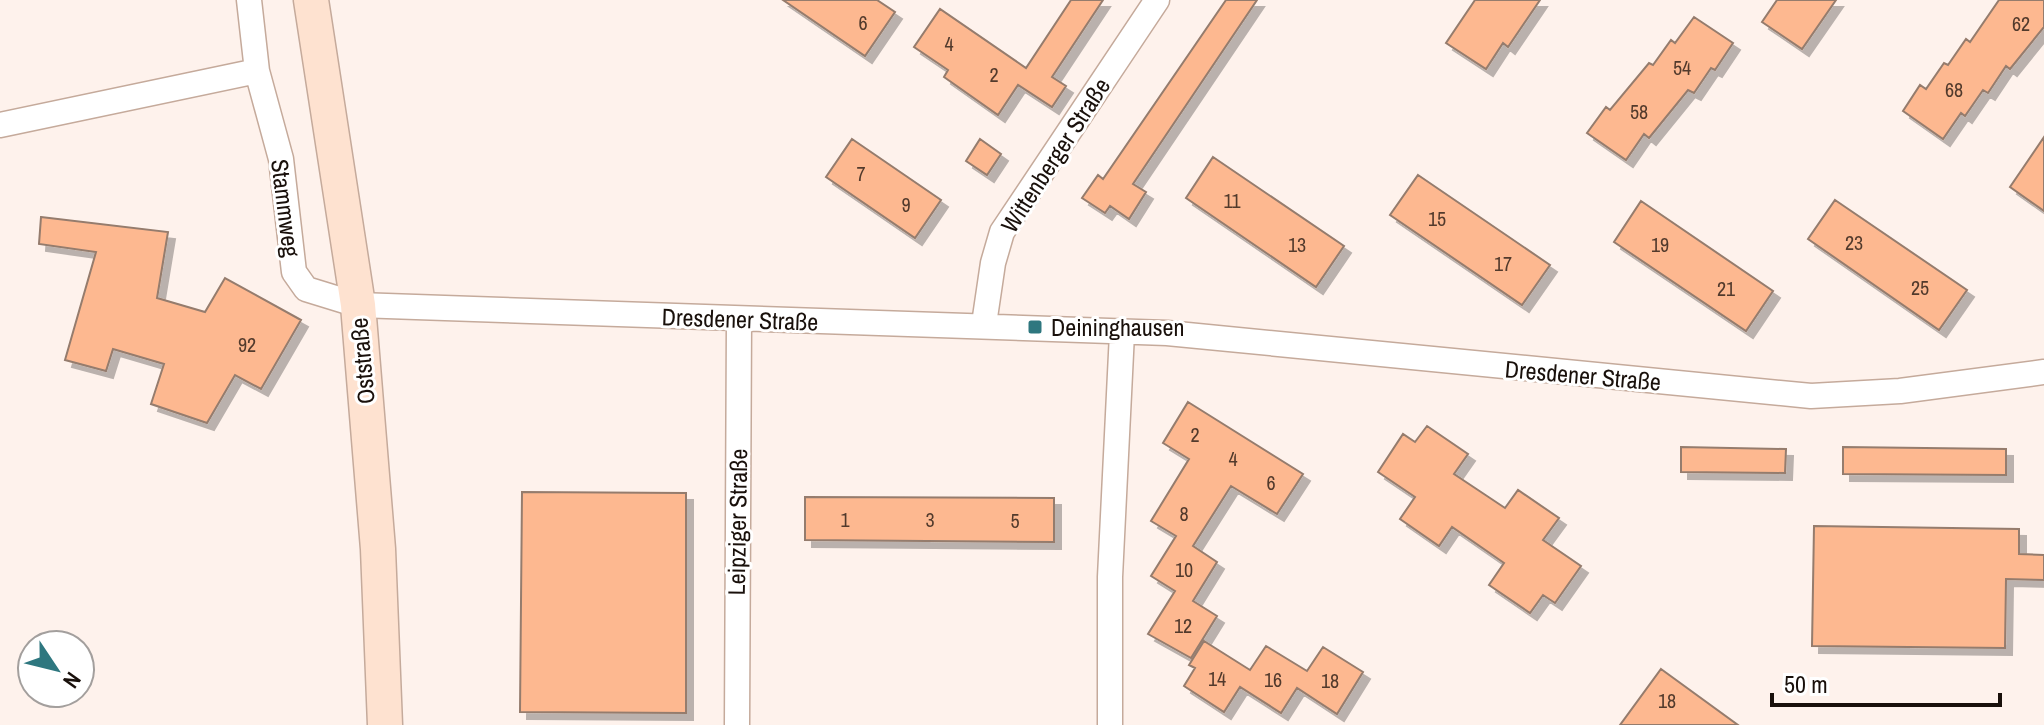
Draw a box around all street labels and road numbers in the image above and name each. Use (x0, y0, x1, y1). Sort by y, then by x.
street label: Wittenberger Straße (993, 72, 1117, 238)
street label: Stammweg (264, 157, 308, 259)
street label: Dresdener Straße (661, 300, 819, 338)
street label: Oststraße (342, 317, 382, 405)
street label: Dresdener Straße (1504, 352, 1662, 398)
street label: Leipziger Straße (720, 448, 754, 596)

